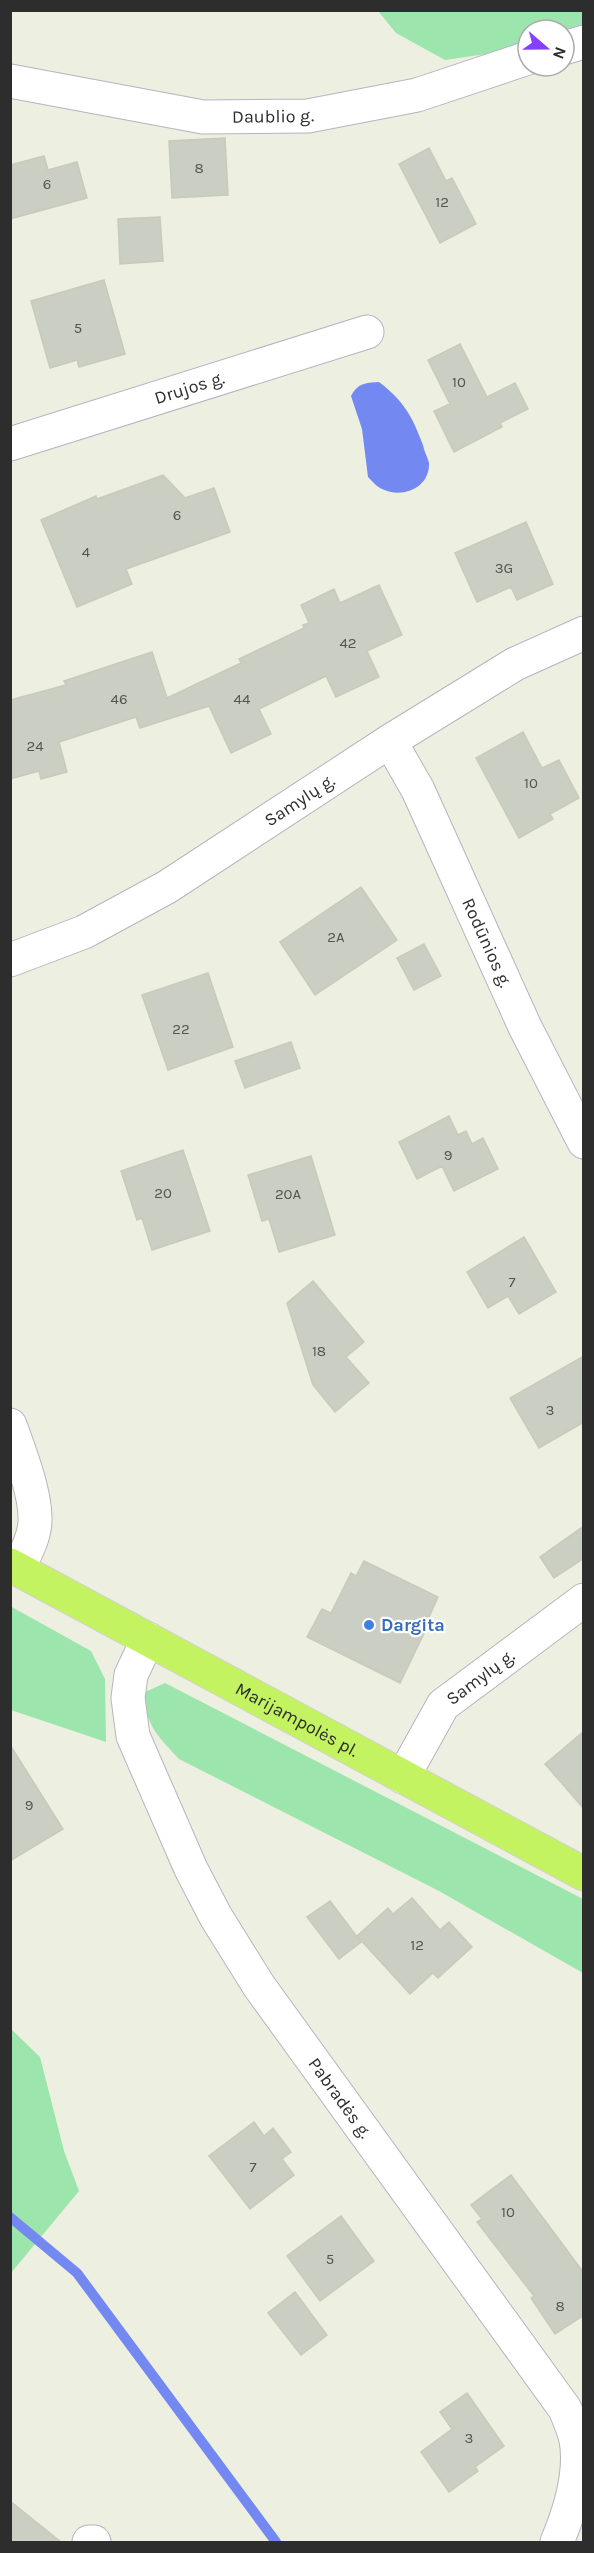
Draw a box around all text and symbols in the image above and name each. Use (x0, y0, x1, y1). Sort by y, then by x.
north arrow (516, 18, 576, 78)
text: N (549, 44, 571, 62)
street label: Daublio g. (232, 104, 315, 128)
house number: 8 (194, 159, 204, 177)
house number: 6 (43, 175, 51, 193)
house number: 12 (435, 193, 449, 211)
house number: 5 (74, 319, 82, 337)
street label: Drujos g. (152, 366, 227, 409)
house number: 10 (452, 373, 466, 391)
house number: 6 (173, 506, 181, 524)
house number: 4 (82, 543, 91, 561)
house number: 3G (495, 559, 513, 577)
house number: 42 (339, 634, 357, 652)
house number: 46 (111, 690, 127, 708)
house number: 44 (234, 690, 251, 708)
house number: 24 (26, 737, 44, 755)
street label: Samylų g. (260, 769, 339, 831)
house number: 10 (524, 774, 538, 792)
street label: Rodūnios g. (457, 895, 517, 991)
house number: 2A (327, 928, 345, 946)
house number: 22 (172, 1020, 190, 1038)
house number: 9 (444, 1146, 452, 1164)
house number: 20 (154, 1184, 172, 1202)
house number: 20A (275, 1185, 301, 1203)
house number: 7 (508, 1273, 516, 1291)
house number: 18 (312, 1342, 326, 1360)
house number: 3 (546, 1401, 554, 1419)
place label: Dargita (381, 1614, 445, 1636)
marker: Dargita (362, 1618, 376, 1632)
street label: Samylų g. (442, 1645, 519, 1710)
street label: Marijampolės pl. (232, 1677, 362, 1762)
house number: 9 (25, 1796, 33, 1814)
house number: 12 (410, 1936, 424, 1954)
street label: Pabradės g. (303, 2053, 376, 2142)
house number: 7 (249, 2158, 257, 2176)
house number: 10 (501, 2203, 515, 2221)
house number: 5 (326, 2250, 334, 2268)
house number: 8 (555, 2297, 565, 2315)
house number: 3 (465, 2429, 473, 2447)

